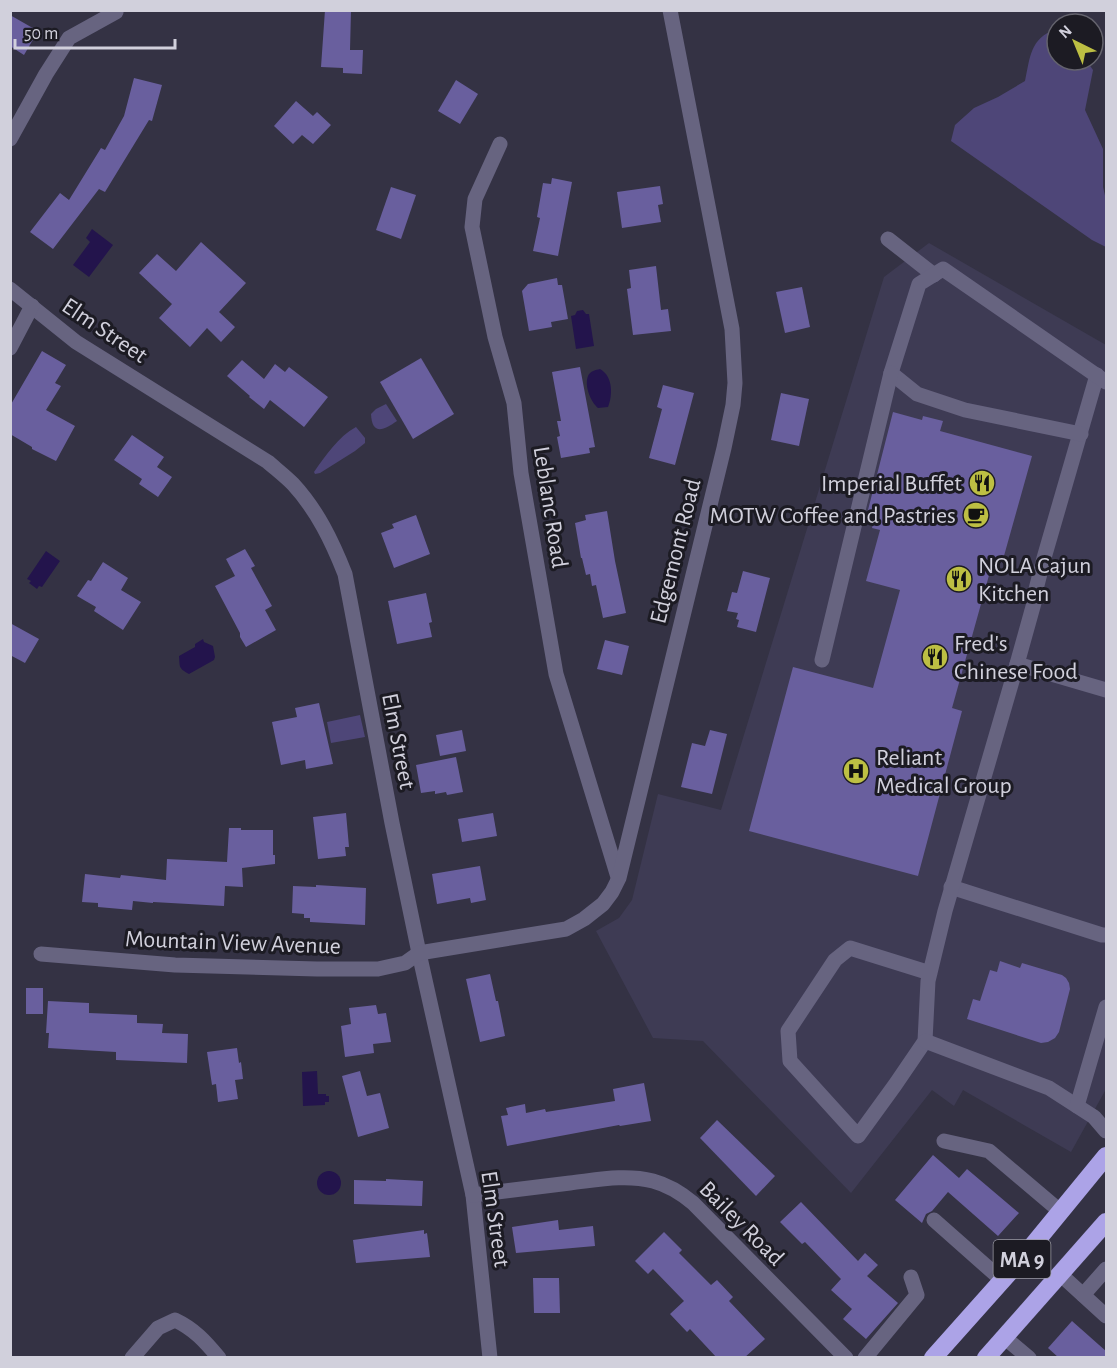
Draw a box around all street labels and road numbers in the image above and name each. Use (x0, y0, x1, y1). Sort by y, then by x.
street label: Elm Street (57, 294, 152, 368)
street label: Leblanc Road (529, 444, 571, 570)
street label: Edgemont Road (646, 476, 706, 626)
street label: Elm Street (377, 691, 419, 791)
street label: Mountain View Avenue (125, 927, 341, 959)
street label: Elm Street (476, 1169, 514, 1269)
street label: Bailey Road (694, 1177, 788, 1271)
road number: MA 9 (994, 1240, 1050, 1278)

